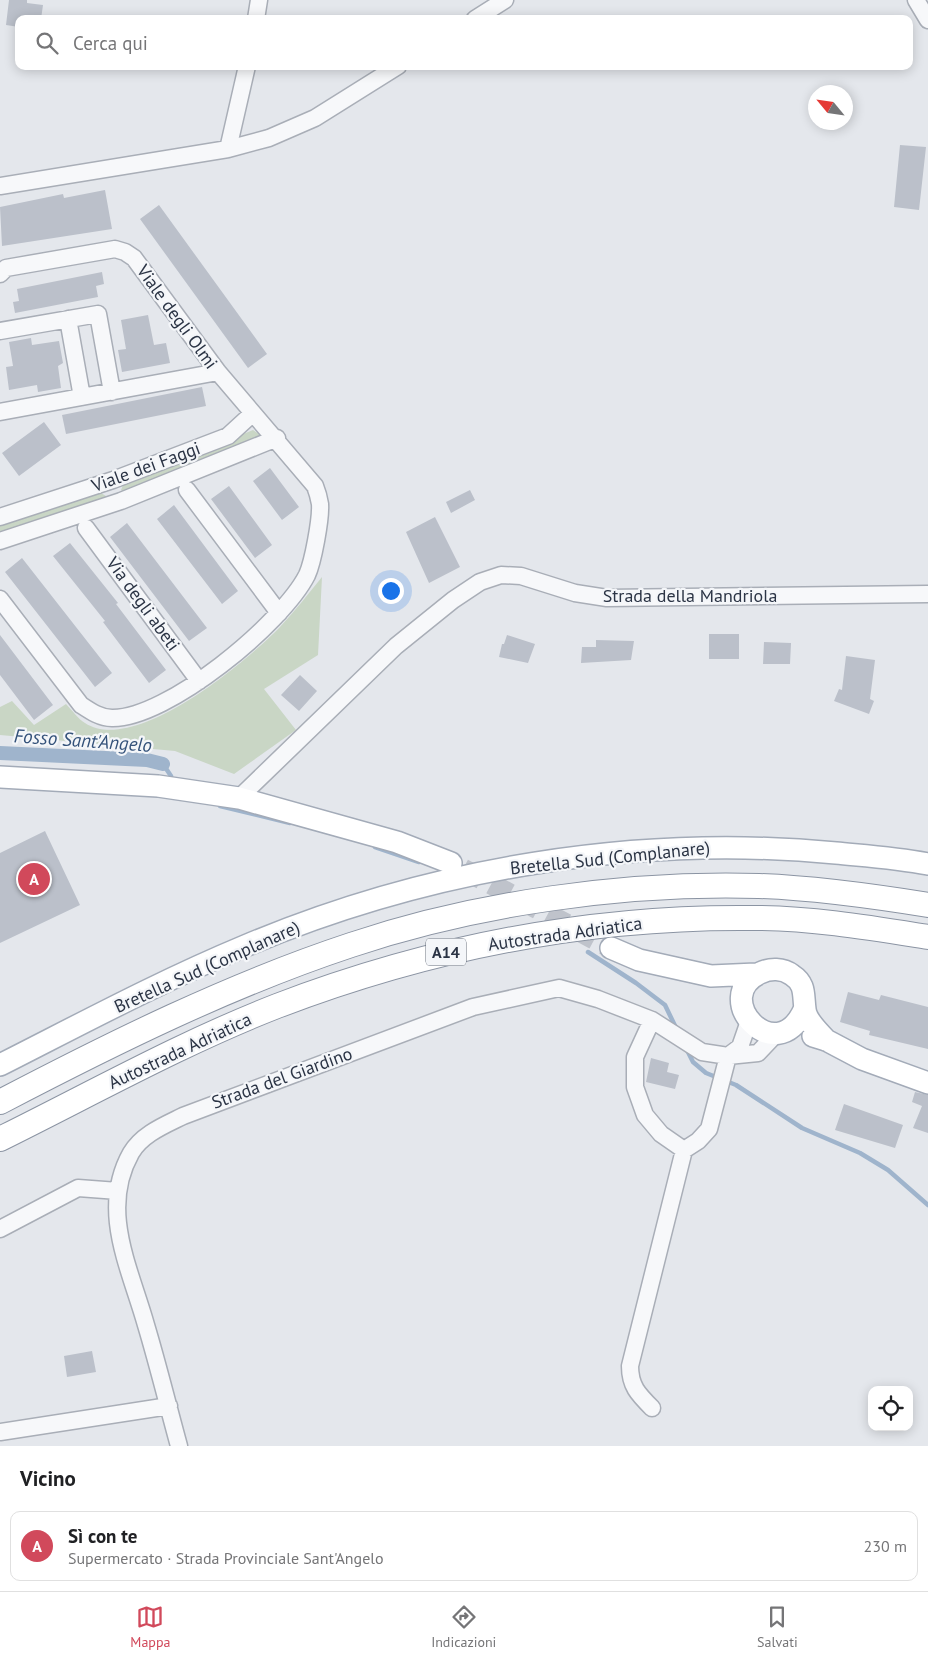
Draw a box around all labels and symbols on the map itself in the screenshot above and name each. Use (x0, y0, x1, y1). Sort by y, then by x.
north arrow (808, 85, 853, 130)
street label: Viale degli Olmi (131, 259, 223, 373)
street label: Viale dei Faggi (87, 436, 203, 497)
street label: Via degli abeti (101, 551, 185, 655)
your location (378, 578, 404, 604)
street label: Strada della Mandriola (603, 584, 777, 607)
water label: Fosso Sant'Angelo (13, 723, 153, 757)
street label: Bretella Sud (Complanare) (509, 836, 711, 879)
pin: A (18, 860, 50, 898)
street label: Autostrada Adriatica (486, 911, 643, 956)
street label: Bretella Sud (Complanare) (110, 915, 303, 1018)
road number: A14 (426, 939, 466, 966)
street label: Autostrada Adriatica (104, 1007, 255, 1094)
street label: Strada del Giardino (208, 1041, 355, 1114)

